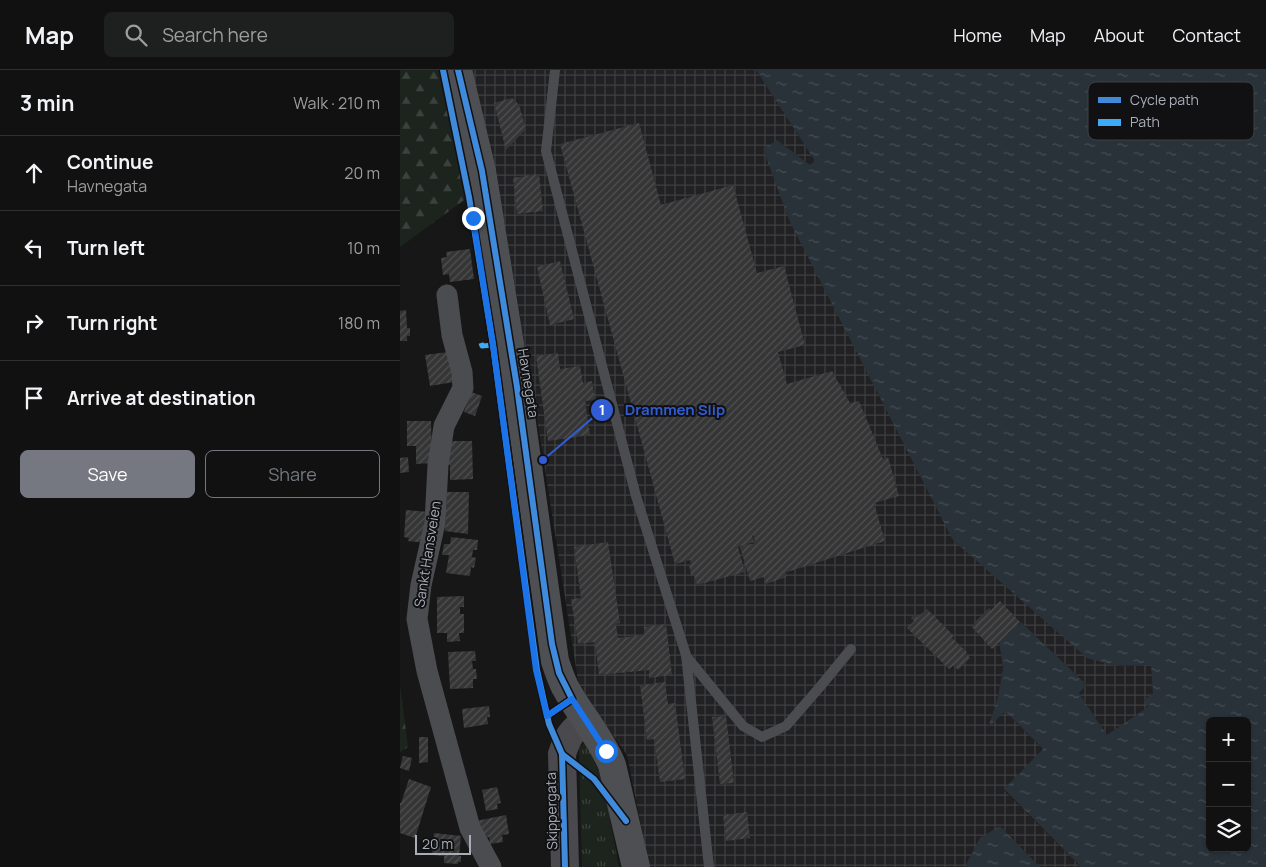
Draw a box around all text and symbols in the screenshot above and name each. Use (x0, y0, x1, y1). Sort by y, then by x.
search box (104, 12, 454, 57)
text: Map (25, 18, 74, 51)
icon: search (122, 21, 150, 49)
text: Search here (162, 22, 268, 48)
text: Home (953, 23, 1002, 47)
text: Map (1030, 23, 1066, 47)
text: About (1094, 23, 1144, 47)
text: Contact (1172, 23, 1241, 47)
legend (1088, 82, 1254, 140)
text: 3 min (20, 89, 74, 117)
text: Cycle path (1130, 90, 1199, 109)
text: Walk · 210 m (293, 92, 380, 114)
text: Path (1130, 112, 1160, 131)
text: Continue (67, 149, 153, 175)
icon: ahead (20, 159, 48, 187)
text: 20 m (344, 162, 380, 184)
text: Havnegata (67, 175, 147, 197)
route end (462, 207, 485, 230)
icon: left (20, 234, 48, 262)
text: Turn left (67, 235, 145, 261)
text: 10 m (347, 237, 380, 259)
icon: right (20, 309, 48, 337)
text: Turn right (67, 310, 157, 336)
text: 180 m (338, 312, 380, 334)
street label: Havnegata (514, 347, 544, 419)
icon: arrive (20, 384, 48, 412)
text: Arrive at destination (67, 385, 256, 411)
callout: Drammen Slip (590, 395, 735, 425)
text: 1 (599, 399, 605, 420)
text: Drammen Slip (625, 399, 725, 420)
button: Save (20, 450, 195, 498)
button: Share (205, 450, 380, 498)
street label: Sankt Hansveien (409, 499, 445, 609)
map controls (1206, 717, 1251, 852)
button: + (1206, 717, 1251, 762)
route start (595, 740, 618, 763)
button: − (1206, 762, 1251, 807)
street label: Skippergata (541, 772, 561, 850)
button: layers (1206, 807, 1251, 852)
scale bar (415, 832, 471, 855)
text: 20 m (422, 834, 453, 853)

